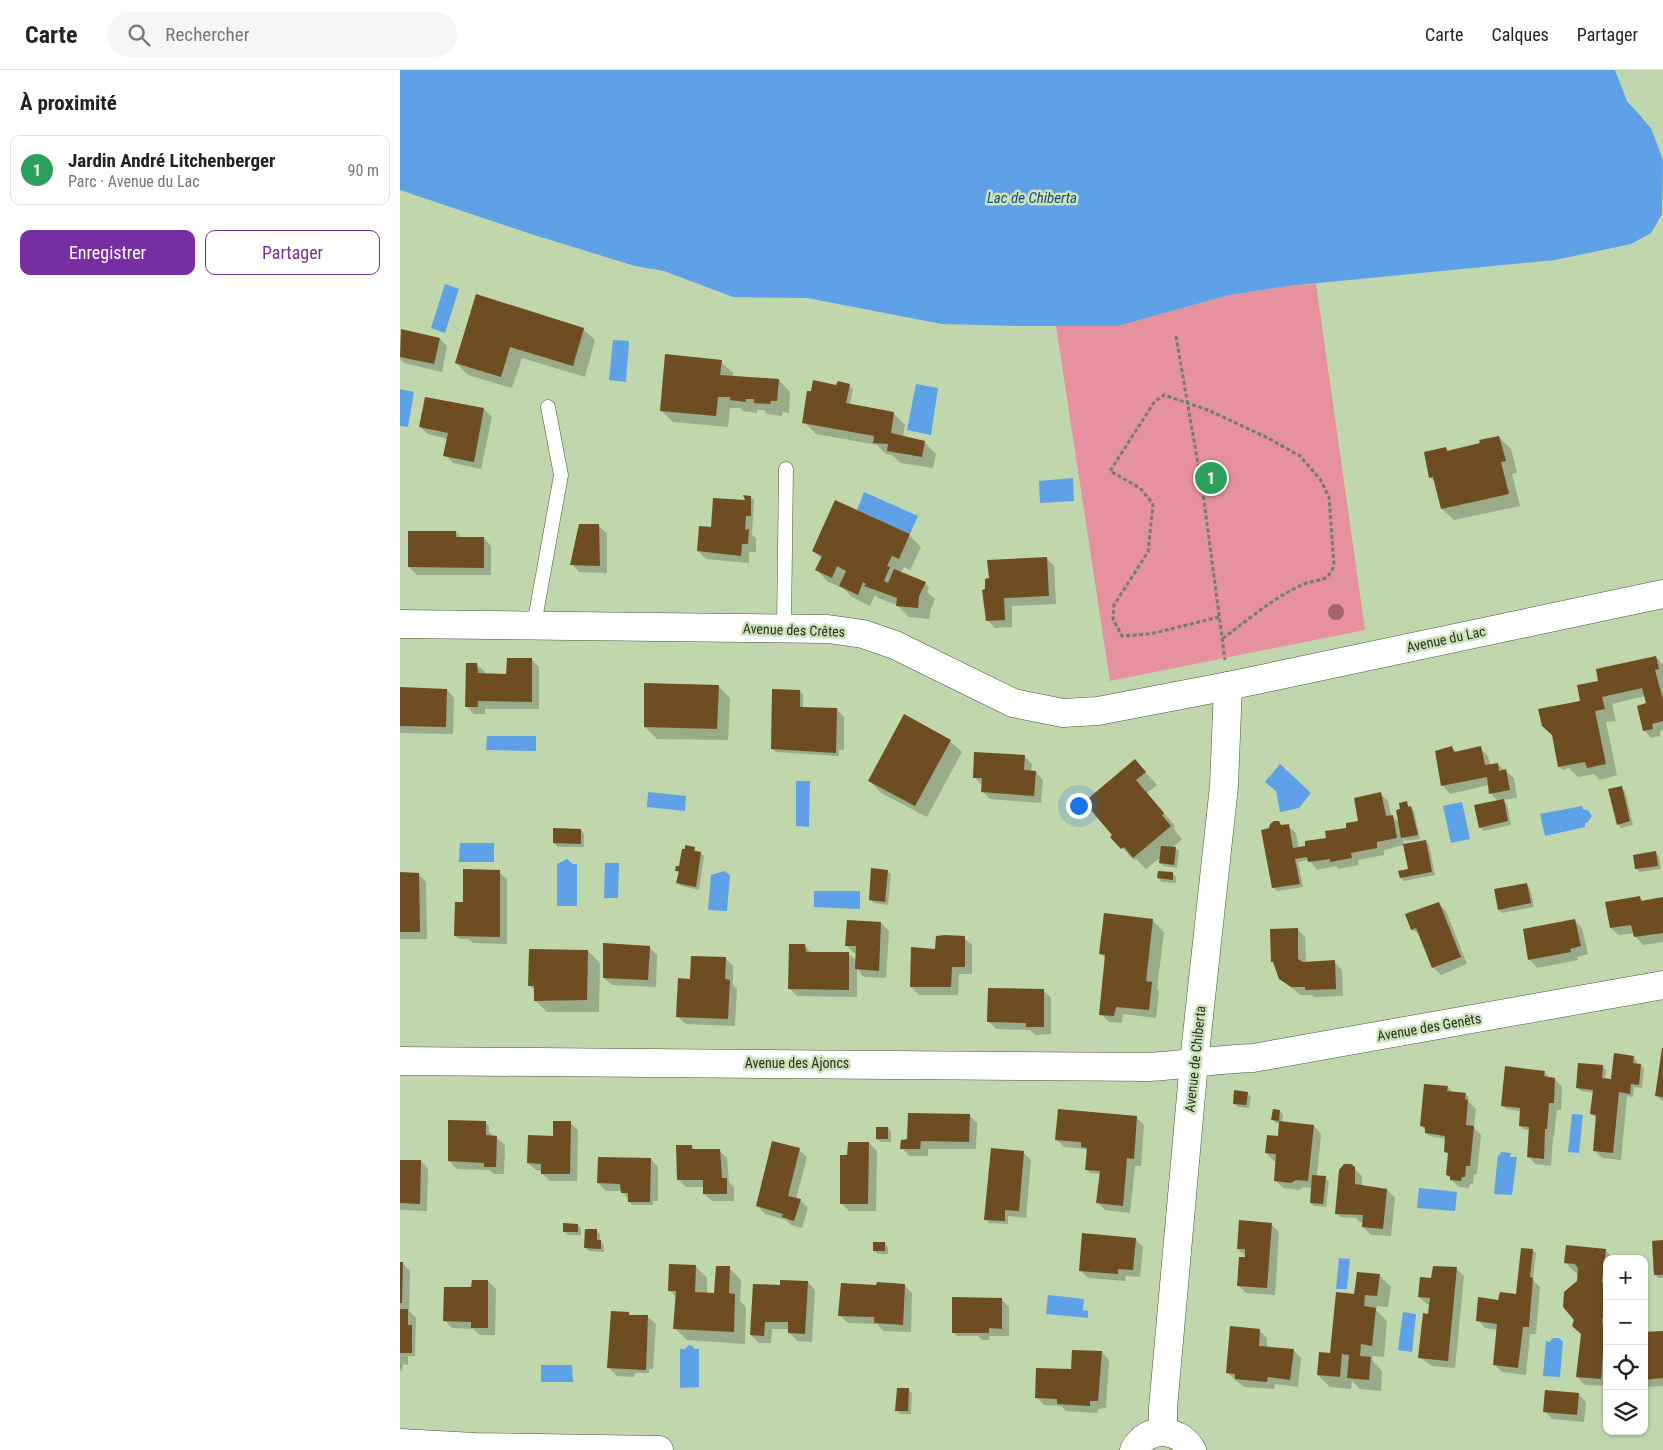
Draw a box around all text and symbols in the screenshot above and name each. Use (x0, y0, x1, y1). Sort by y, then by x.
search box (107, 12, 457, 57)
text: Carte (25, 21, 77, 49)
icon: search (125, 21, 153, 49)
text: Rechercher (165, 23, 249, 46)
text: Carte (1425, 24, 1464, 45)
text: Calques (1492, 24, 1549, 45)
text: Partager (1577, 24, 1638, 45)
text: À proximité (20, 91, 117, 115)
text: Jardin André Litchenberger (68, 149, 275, 172)
text: 1 (33, 161, 41, 180)
text: 90 m (347, 161, 379, 180)
text: Parc · Avenue du Lac (68, 172, 200, 191)
water label: Lac de Chiberta (987, 189, 1077, 207)
button: Enregistrer (20, 230, 195, 275)
button: Partager (205, 230, 380, 275)
pin: 1 (1195, 459, 1227, 497)
street label: Avenue des Crêtes (743, 620, 845, 640)
street label: Avenue du Lac (1405, 623, 1487, 655)
your location (1066, 793, 1092, 819)
street label: Avenue de Chiberta (1181, 1005, 1209, 1113)
street label: Avenue des Genêts (1376, 1010, 1482, 1044)
street label: Avenue des Ajoncs (745, 1055, 849, 1071)
map controls (1603, 1255, 1648, 1435)
button: + (1603, 1255, 1648, 1300)
button: − (1603, 1300, 1648, 1345)
button: locate (1603, 1345, 1648, 1390)
button: layers (1603, 1390, 1648, 1435)

